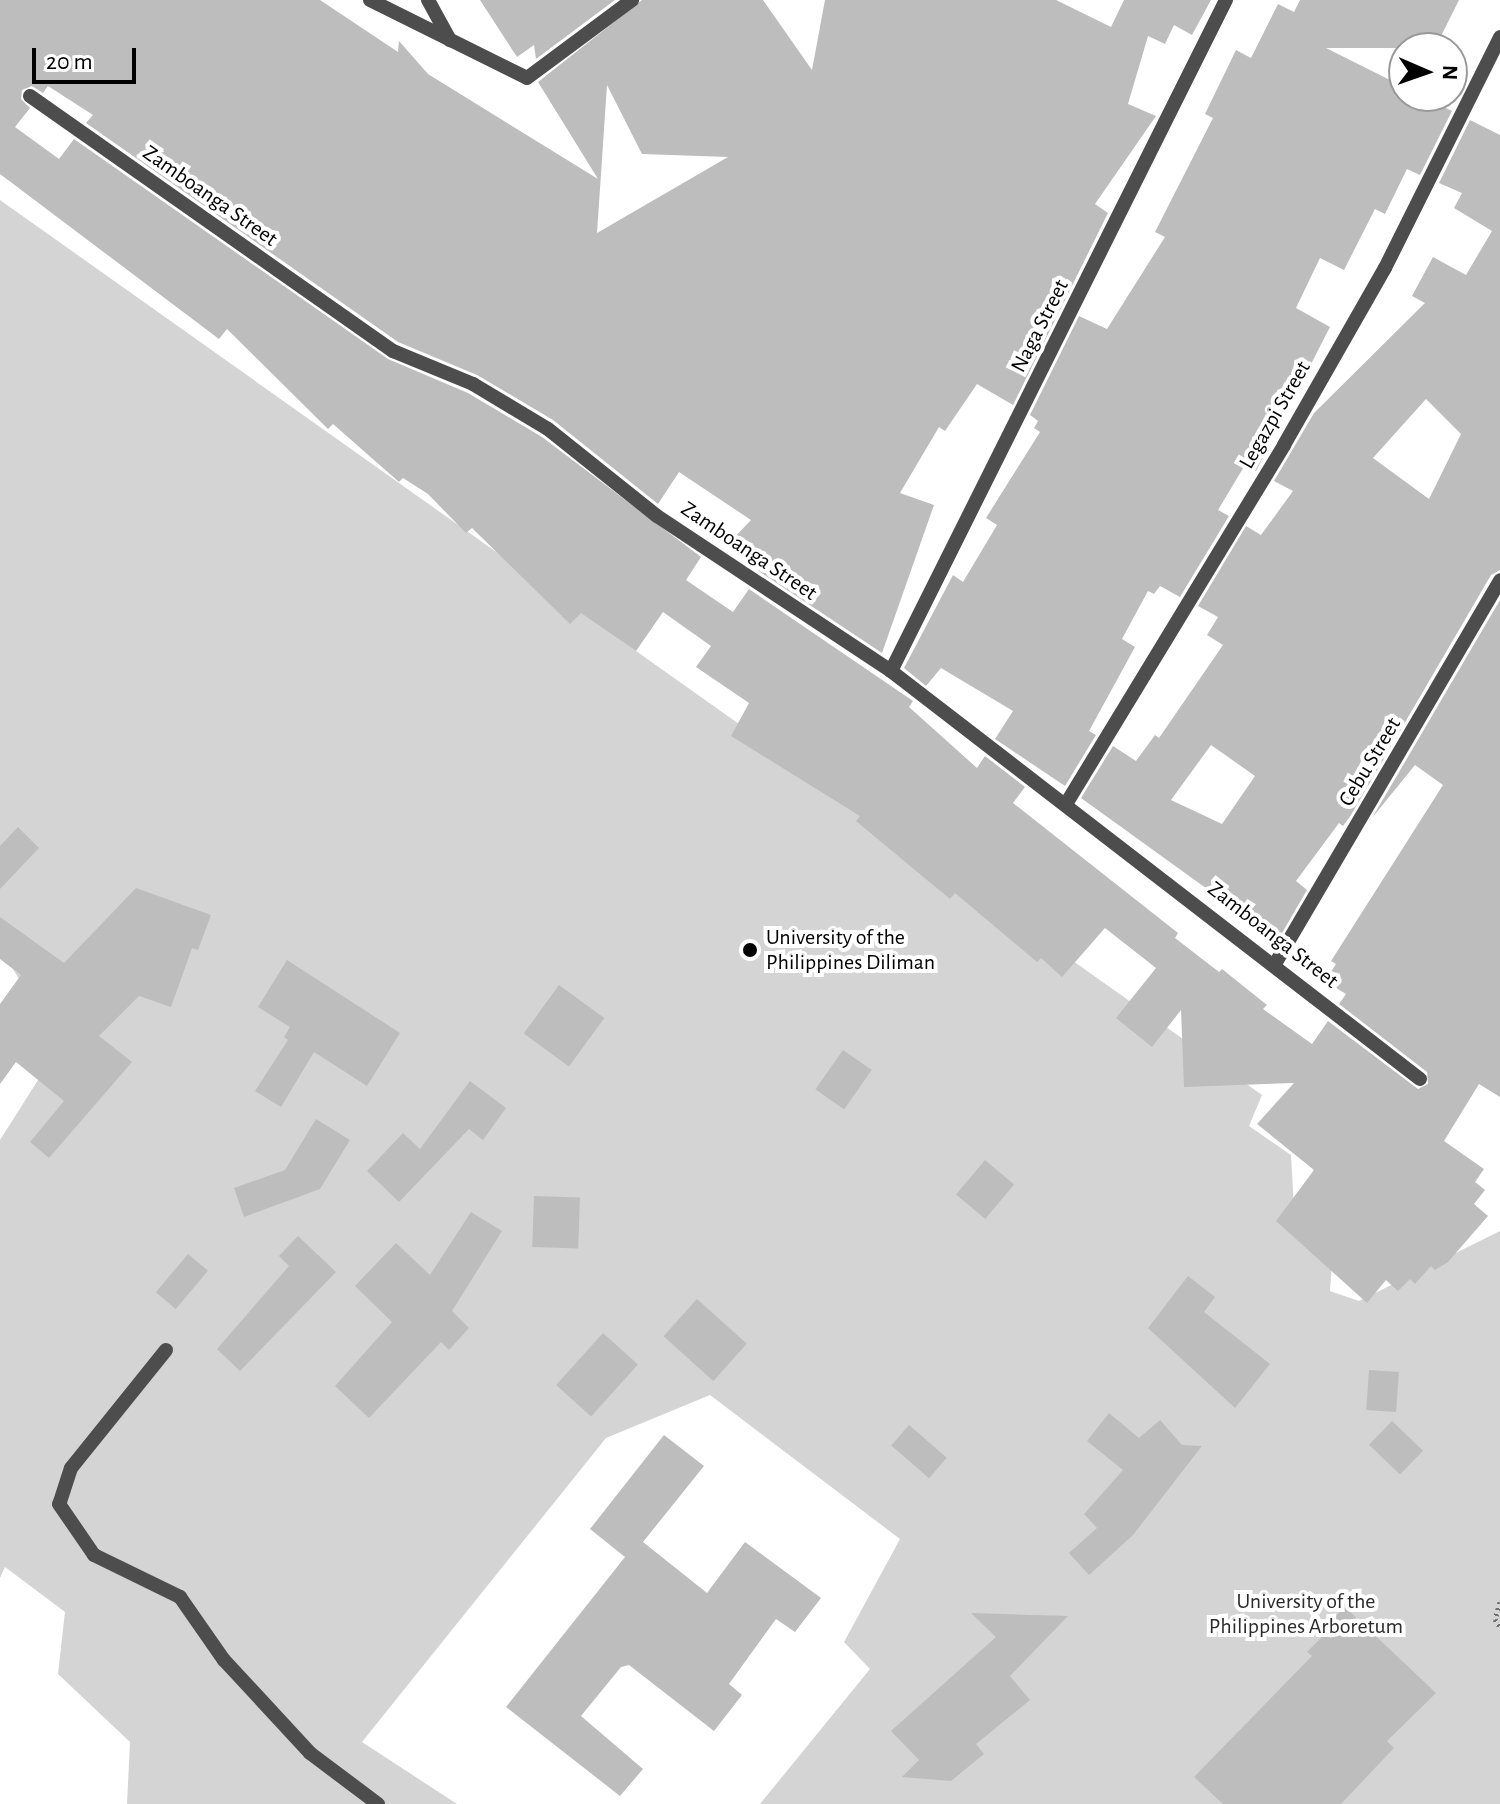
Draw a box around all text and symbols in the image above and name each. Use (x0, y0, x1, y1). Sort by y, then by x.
scale bar (36, 32, 140, 82)
north arrow (1388, 32, 1468, 112)
text: 20 m (46, 50, 93, 74)
text: N (1439, 65, 1461, 81)
street label: Zamboanga Street (137, 140, 283, 252)
street label: Naga Street (1005, 275, 1075, 377)
street label: Legazpi Street (1233, 356, 1317, 474)
street label: Zamboanga Street (676, 496, 822, 606)
street label: Cebu Street (1333, 713, 1407, 811)
street label: Zamboanga Street (1202, 876, 1344, 994)
place label: University of the Philippines Diliman (766, 924, 935, 976)
marker: University of the Philippines Diliman (741, 941, 759, 959)
park label: University of the Philippines Arboretum (1209, 1588, 1403, 1640)

